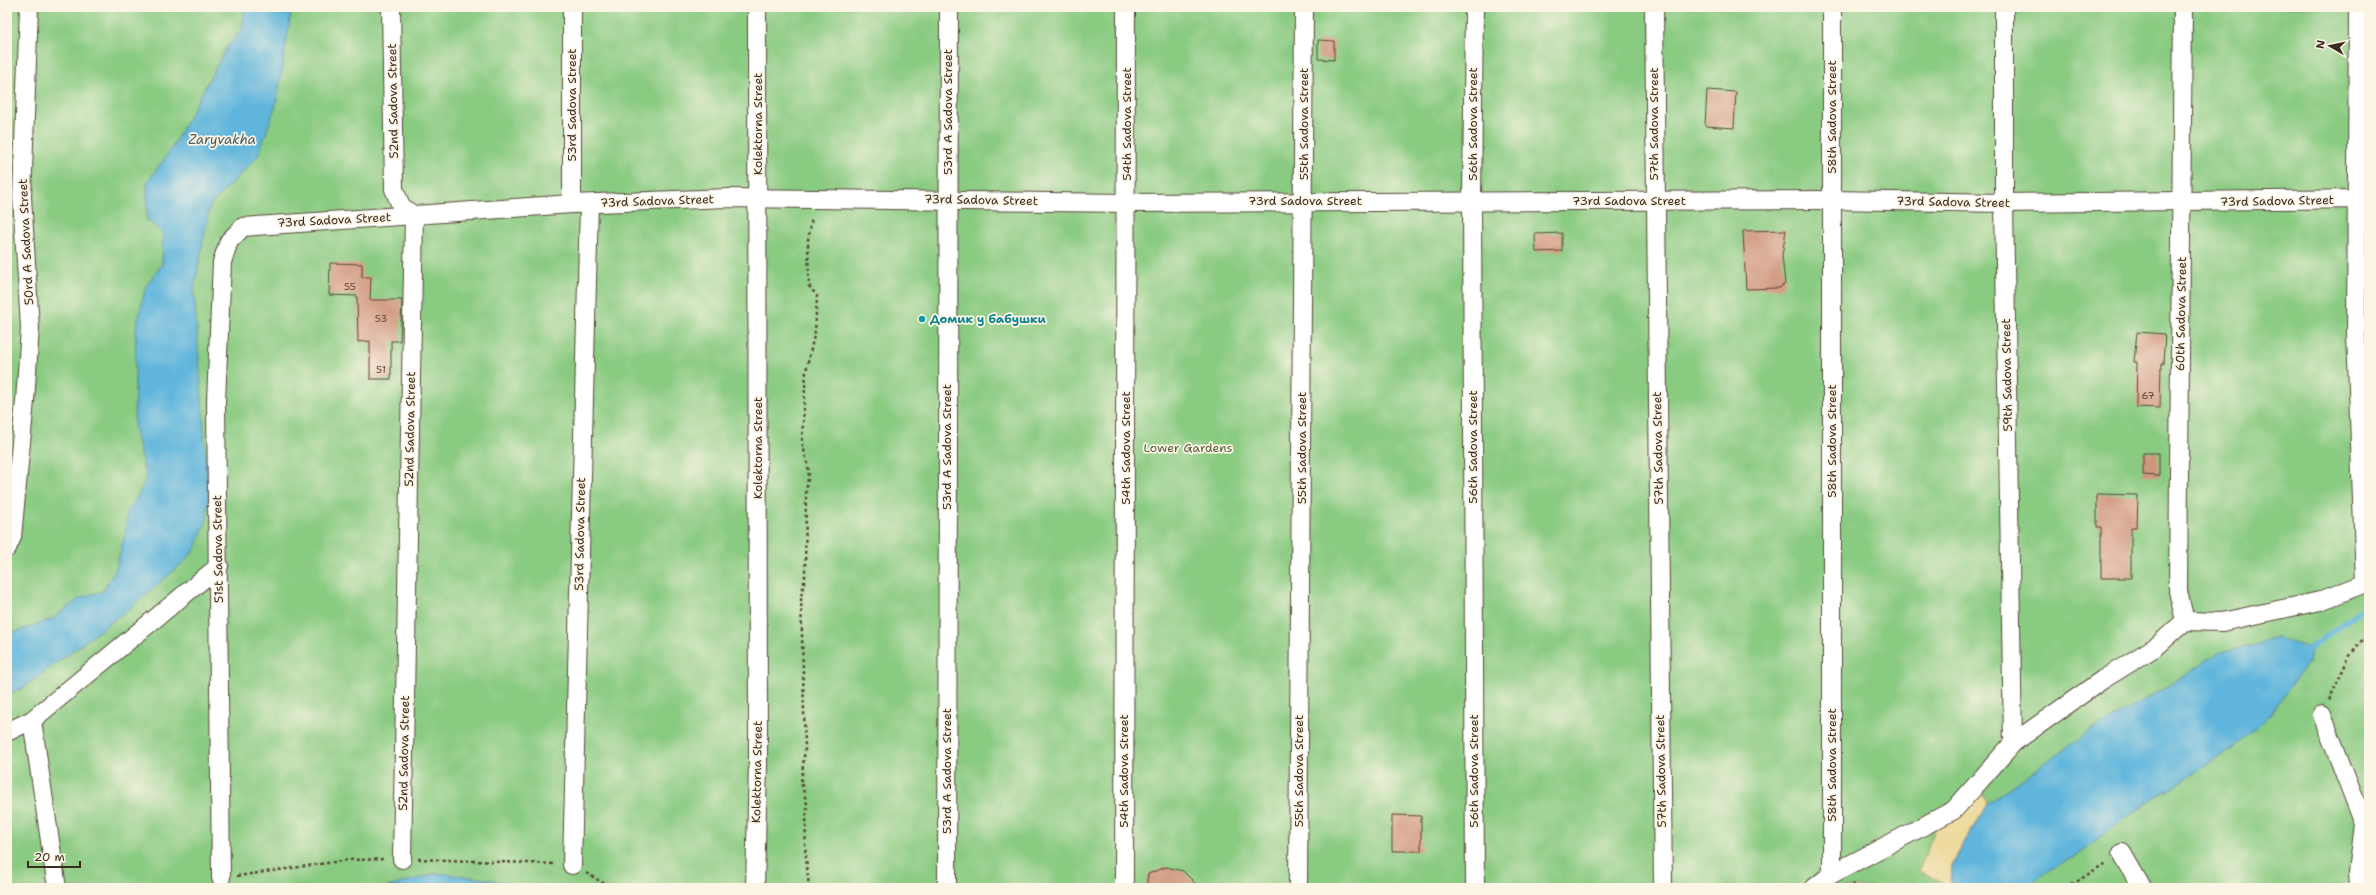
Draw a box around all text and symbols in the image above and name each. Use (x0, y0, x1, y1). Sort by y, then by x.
north arrow (2310, 26, 2350, 66)
text: N (2313, 39, 2329, 50)
street label: 52nd Sadova Street (384, 43, 402, 159)
street label: 53rd Sadova Street (564, 48, 580, 162)
street label: 53rd A Sadova Street (940, 49, 956, 175)
street label: 58th Sadova Street (1824, 60, 1840, 174)
street label: 54th Sadova Street (1119, 67, 1135, 181)
street label: 56th Sadova Street (1465, 67, 1481, 181)
street label: 57th Sadova Street (1646, 67, 1662, 181)
street label: 55th Sadova Street (1296, 68, 1312, 180)
street label: Kolektorna Street (750, 73, 766, 175)
water label: Zaryvakha (188, 131, 256, 148)
street label: 50rd A Sadova Street (15, 178, 37, 306)
street label: 73rd Sadova Street (600, 191, 714, 211)
street label: 73rd Sadova Street (924, 191, 1038, 209)
street label: 73rd Sadova Street (2220, 192, 2334, 210)
street label: 73rd Sadova Street (1248, 193, 1362, 209)
street label: 73rd Sadova Street (1572, 193, 1686, 209)
street label: 73rd Sadova Street (1896, 193, 2010, 211)
street label: 73rd Sadova Street (277, 209, 391, 231)
street label: 60th Sadova Street (2172, 257, 2190, 371)
house number: 55 (344, 280, 356, 293)
place label: Домик у бабушки (930, 311, 1046, 327)
house number: 53 (375, 312, 387, 325)
marker: Домик у бабушки (917, 314, 927, 324)
street label: 59th Sadova Street (1998, 318, 2016, 432)
house number: 51 (376, 363, 386, 376)
street label: 52nd Sadova Street (401, 371, 419, 487)
street label: 53rd A Sadova Street (939, 384, 955, 510)
street label: 58th Sadova Street (1824, 384, 1840, 498)
house number: 67 (2142, 389, 2154, 402)
street label: 56th Sadova Street (1465, 390, 1481, 504)
street label: 54th Sadova Street (1118, 391, 1134, 505)
street label: 57th Sadova Street (1649, 391, 1667, 505)
street label: 55th Sadova Street (1294, 392, 1310, 504)
street label: Kolektorna Street (750, 397, 766, 499)
park label: Lower Gardens (1144, 440, 1233, 456)
street label: 53rd Sadova Street (571, 477, 589, 591)
street label: 51st Sadova Street (209, 495, 227, 603)
street label: 52nd Sadova Street (395, 695, 413, 811)
street label: 53rd A Sadova Street (939, 708, 955, 834)
street label: 58th Sadova Street (1824, 708, 1840, 822)
street label: 54th Sadova Street (1116, 714, 1132, 828)
street label: 56th Sadova Street (1466, 714, 1482, 828)
street label: 57th Sadova Street (1652, 714, 1670, 828)
street label: 55th Sadova Street (1291, 715, 1307, 827)
street label: Kolektorna Street (748, 721, 766, 823)
scale bar (28, 843, 80, 869)
text: 20 m (34, 849, 65, 865)

